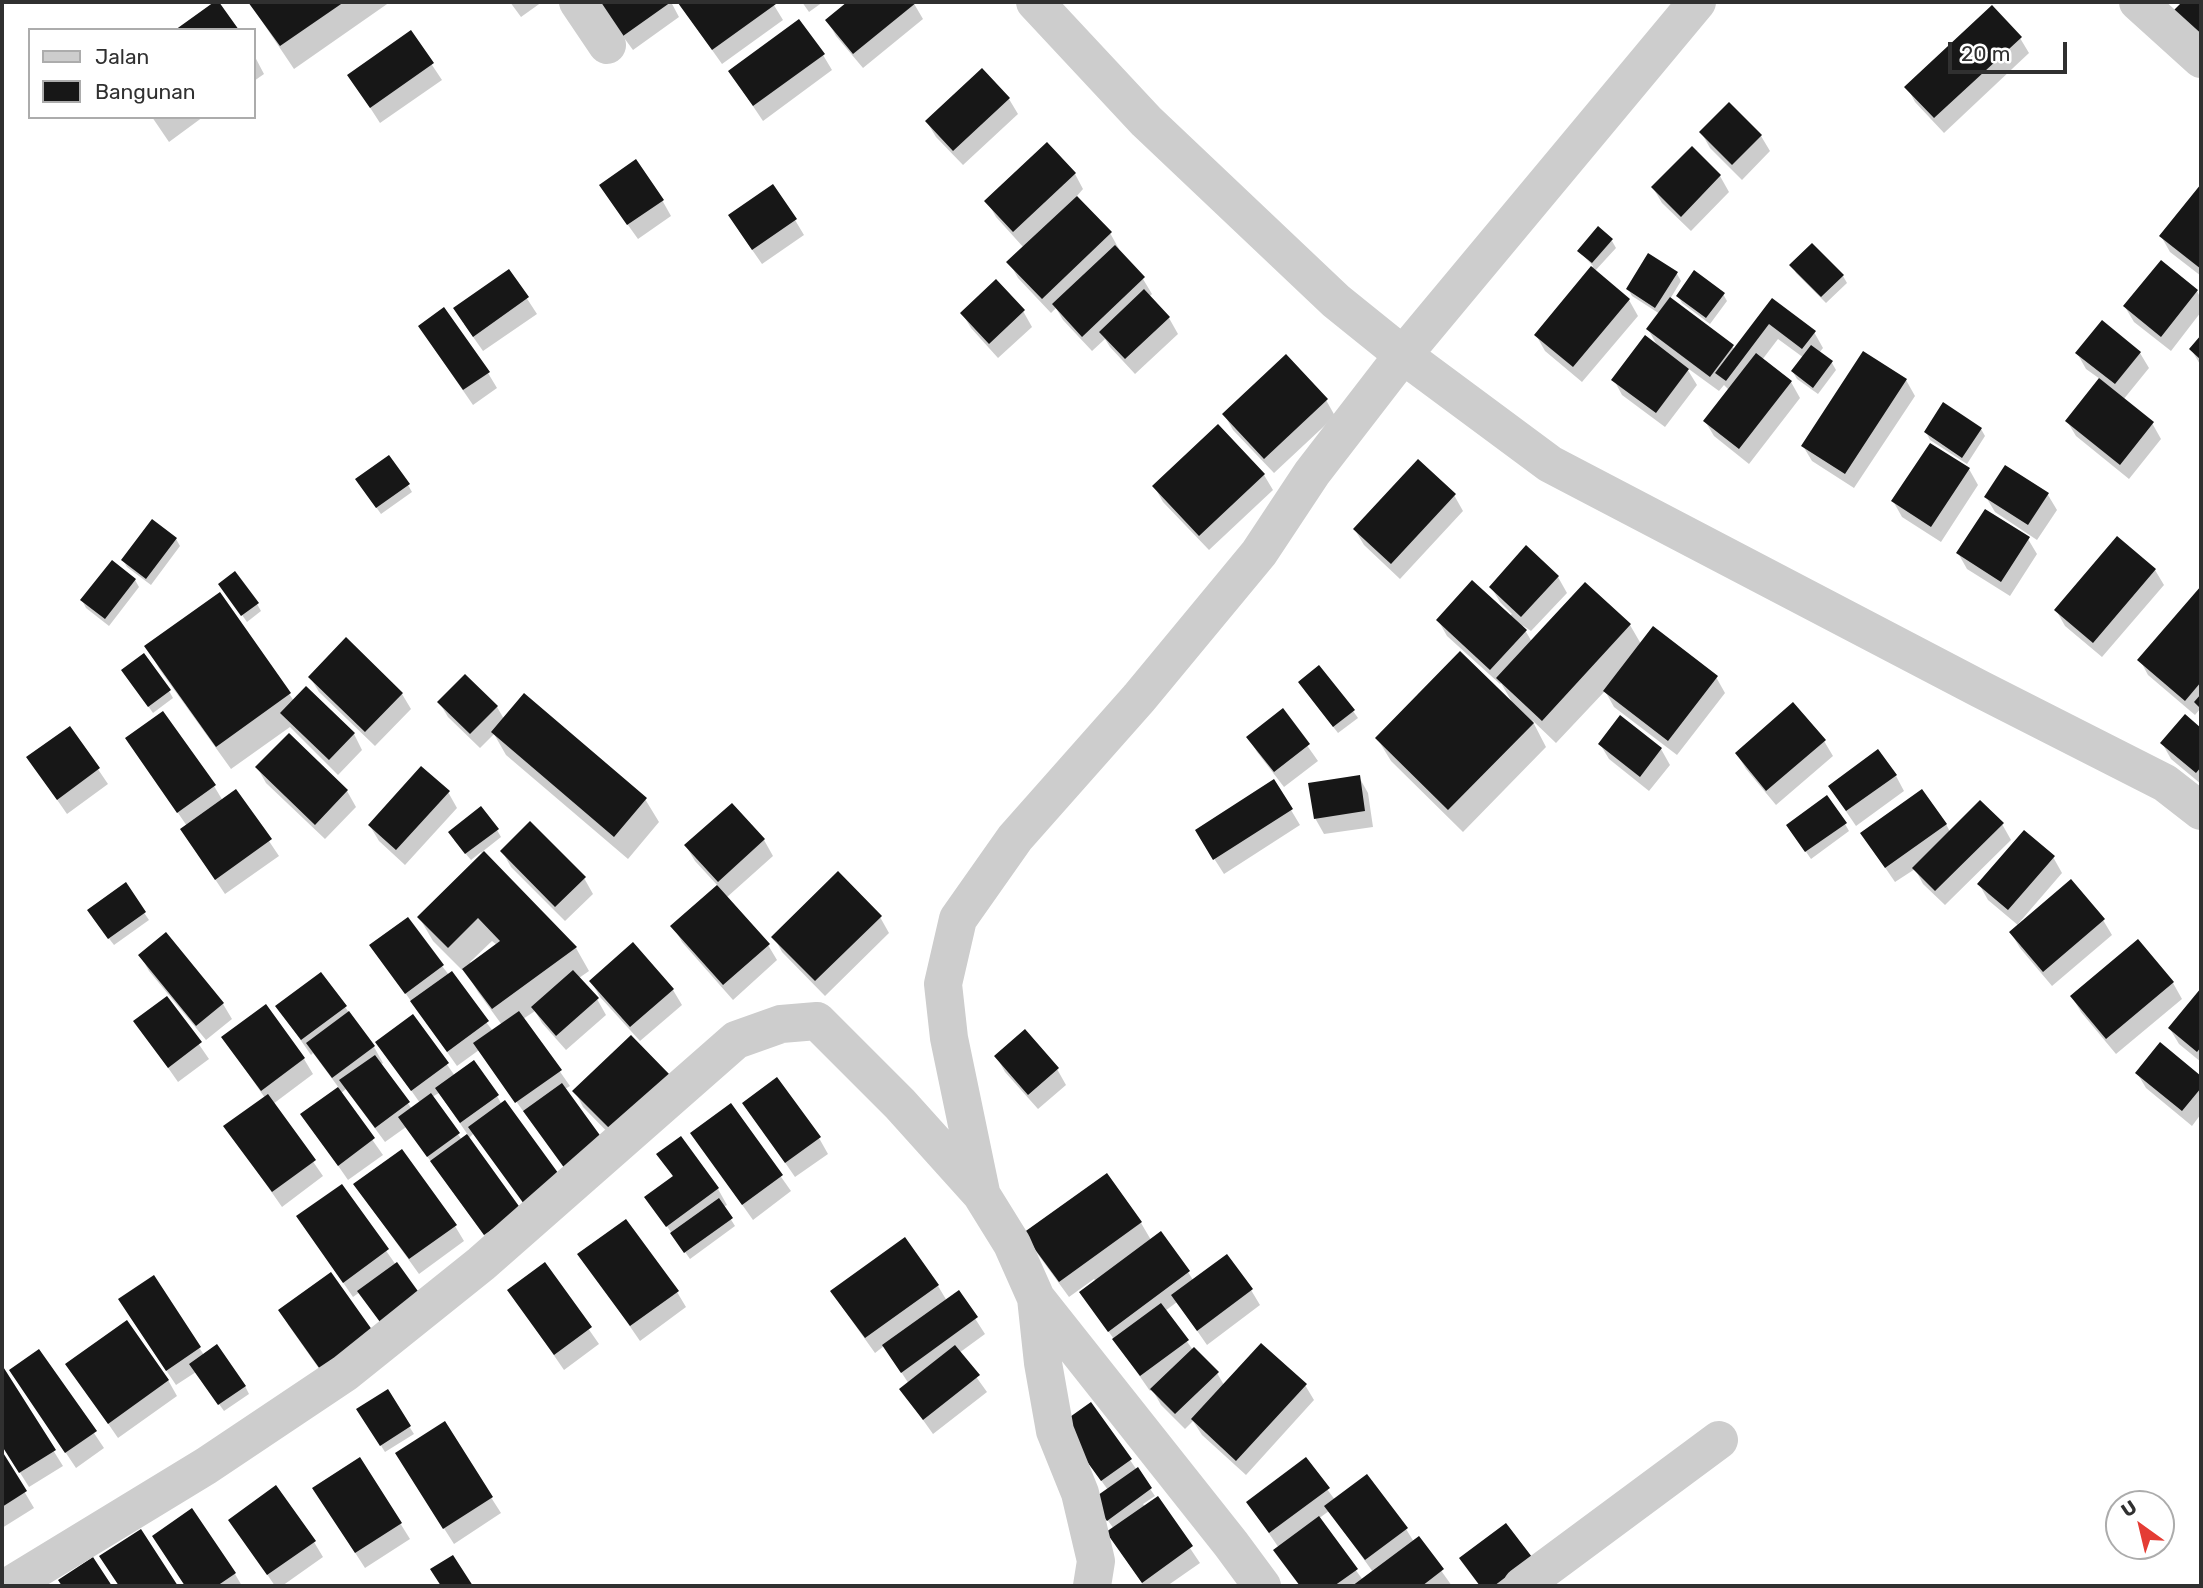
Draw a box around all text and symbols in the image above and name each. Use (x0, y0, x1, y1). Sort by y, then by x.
legend (28, 28, 256, 119)
scale bar (1951, 28, 2070, 72)
text: 20 m (1961, 41, 2010, 66)
text: Jalan (95, 44, 149, 69)
text: Bangunan (95, 79, 196, 104)
north arrow (2105, 1490, 2175, 1560)
text: U (2117, 1495, 2141, 1522)

